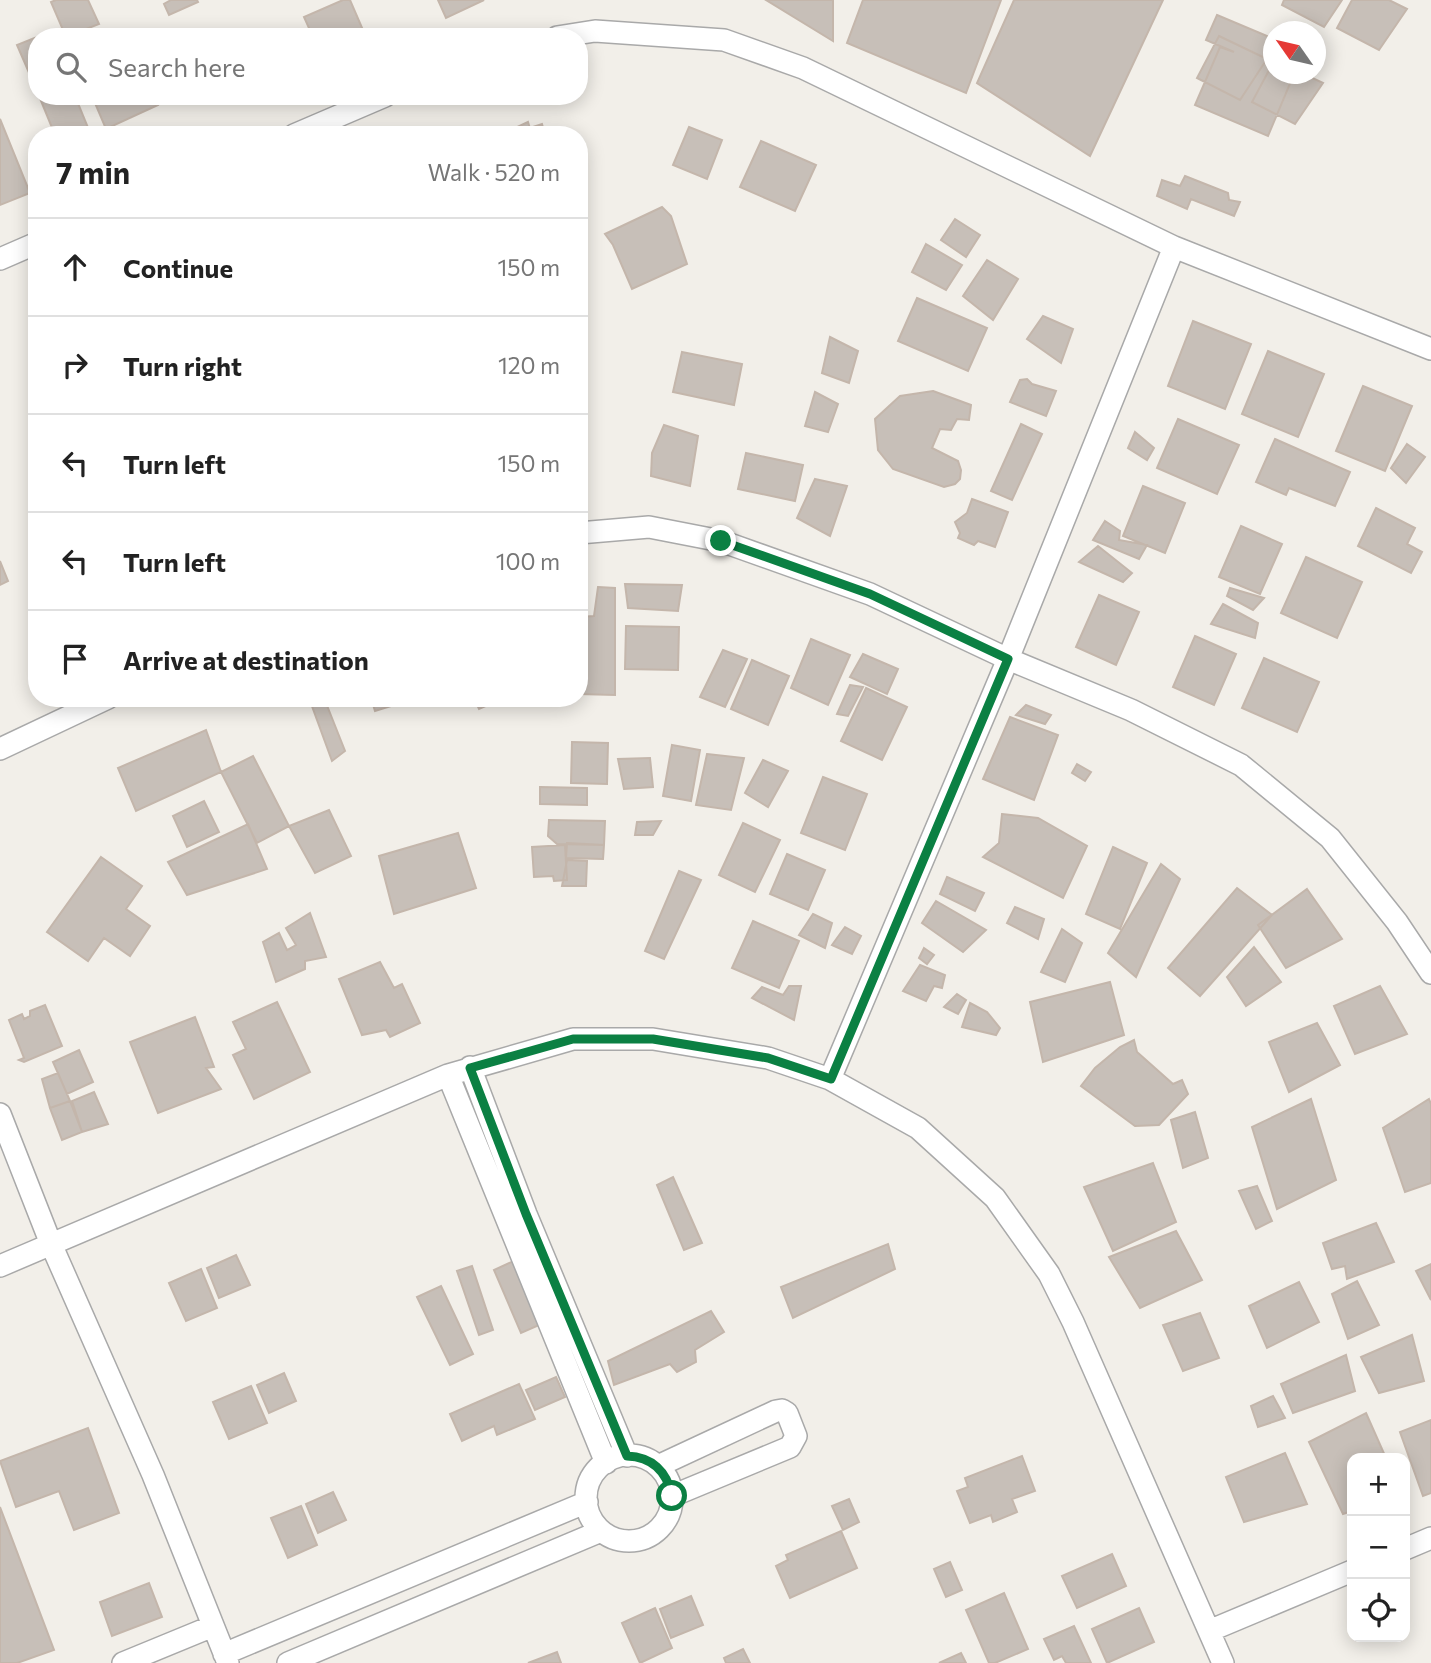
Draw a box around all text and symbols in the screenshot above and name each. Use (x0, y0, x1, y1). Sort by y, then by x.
north arrow (1263, 21, 1326, 84)
search box (28, 28, 588, 105)
icon: search (52, 48, 90, 86)
text: Search here (108, 51, 246, 82)
text: 7 min (56, 153, 130, 190)
text: Walk · 520 m (428, 158, 560, 186)
icon: ahead (56, 248, 94, 286)
text: Continue (123, 252, 233, 283)
text: 150 m (497, 253, 560, 281)
icon: right (56, 346, 94, 384)
text: Turn right (123, 350, 242, 381)
text: 120 m (498, 351, 560, 379)
icon: left (56, 444, 94, 482)
text: Turn left (123, 448, 226, 479)
text: 150 m (497, 449, 560, 477)
route end (705, 525, 736, 556)
icon: left (56, 542, 94, 580)
text: Turn left (123, 546, 226, 577)
text: 100 m (496, 547, 560, 575)
icon: arrive (56, 640, 94, 678)
text: Arrive at destination (123, 644, 369, 675)
map controls (1347, 1453, 1410, 1642)
button: + (1347, 1453, 1410, 1516)
route start (656, 1480, 687, 1511)
button: − (1347, 1516, 1410, 1579)
button: locate (1347, 1579, 1410, 1642)

